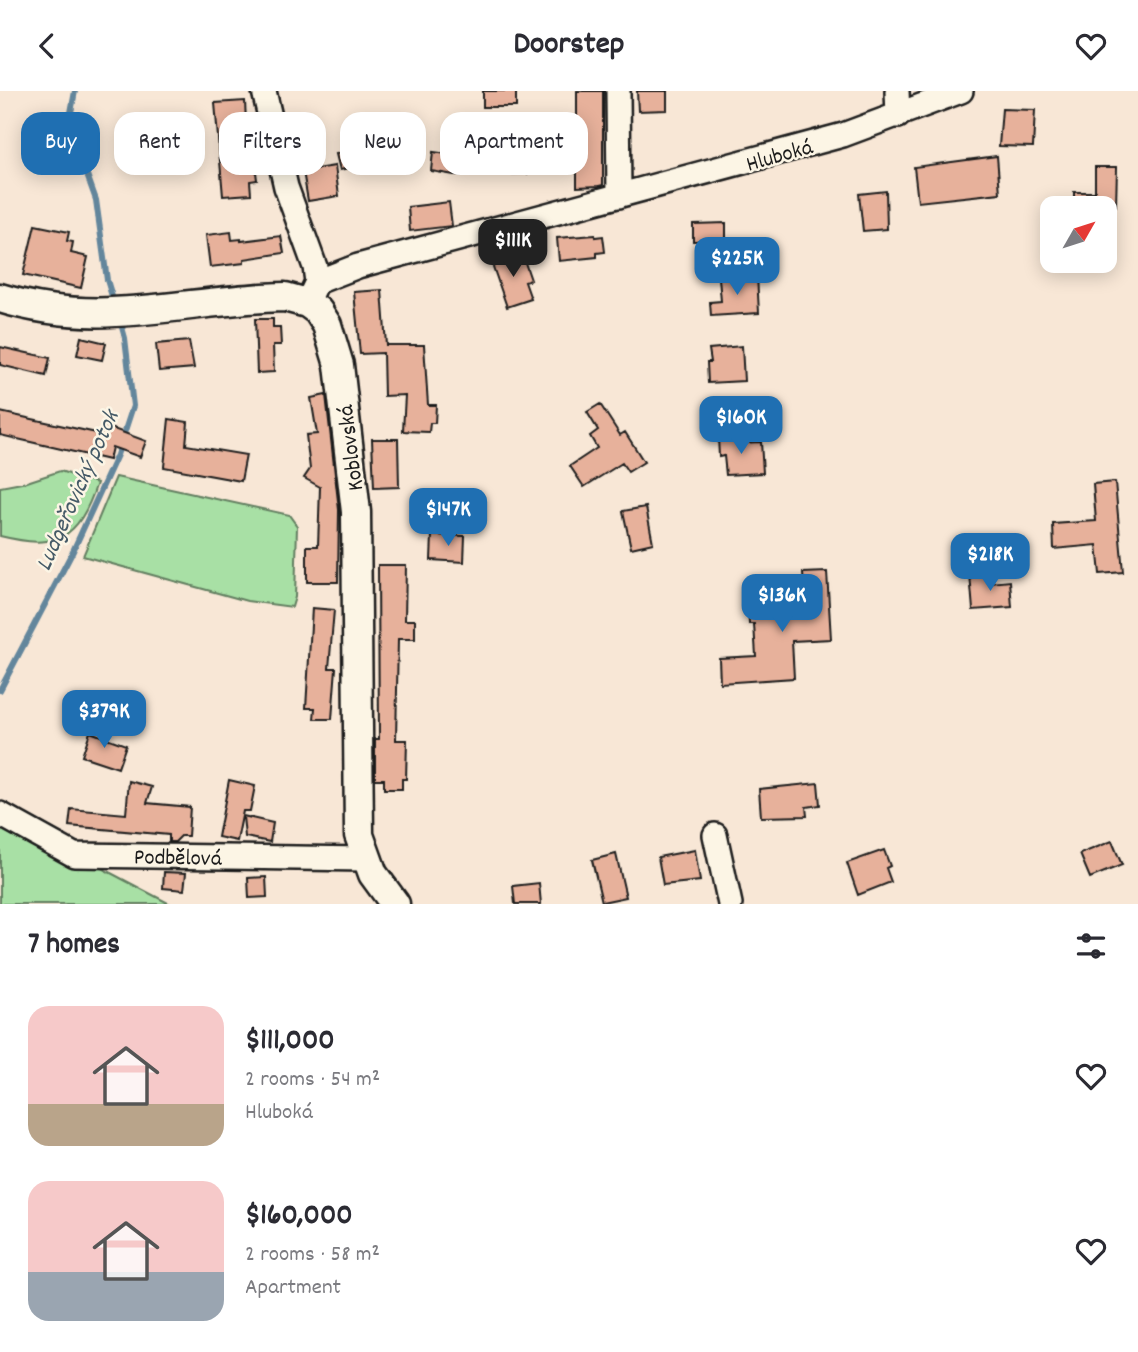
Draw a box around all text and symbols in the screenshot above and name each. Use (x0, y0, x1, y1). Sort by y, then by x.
text: Doorstep (514, 23, 624, 69)
icon: back (28, 27, 66, 65)
icon: heart (1072, 27, 1110, 65)
chip: Buy (21, 112, 100, 175)
chip: Rent (114, 112, 205, 175)
chip: Filters (219, 112, 326, 175)
chip: New (340, 112, 426, 175)
chip: Apartment (440, 112, 588, 175)
street label: Hluboká (743, 132, 818, 183)
north arrow (1040, 196, 1116, 273)
map controls (1040, 196, 1117, 273)
pin: $111K (464, 219, 562, 279)
text: $111K (494, 225, 532, 258)
pin: $225K (688, 237, 786, 297)
text: $225K (710, 243, 764, 276)
pin: $160K (692, 397, 790, 456)
street label: Koblovská (331, 402, 374, 493)
text: $160K (715, 402, 767, 435)
water label: Ludgeřovický potok (28, 404, 130, 577)
pin: $147K (399, 489, 497, 548)
text: $147K (425, 494, 471, 527)
pin: $218K (941, 533, 1039, 593)
text: $218K (967, 539, 1013, 572)
pin: $136K (733, 575, 831, 634)
text: $136K (758, 580, 806, 613)
pin: $379K (55, 691, 153, 750)
text: $379K (78, 696, 130, 729)
street label: Podbělová (134, 842, 223, 877)
text: 7 homes (28, 925, 120, 968)
icon: filters (1072, 927, 1110, 965)
text: $111,000 (245, 1021, 335, 1064)
icon: home (84, 1034, 168, 1118)
icon: heart (1072, 1057, 1110, 1095)
text: 2 rooms · 54 m² (245, 1064, 380, 1097)
text: Hluboká (245, 1097, 313, 1130)
text: $160,000 (245, 1196, 353, 1239)
icon: home (84, 1209, 168, 1293)
icon: heart (1072, 1232, 1110, 1270)
text: 2 rooms · 58 m² (245, 1239, 380, 1272)
text: Apartment (245, 1272, 341, 1305)

